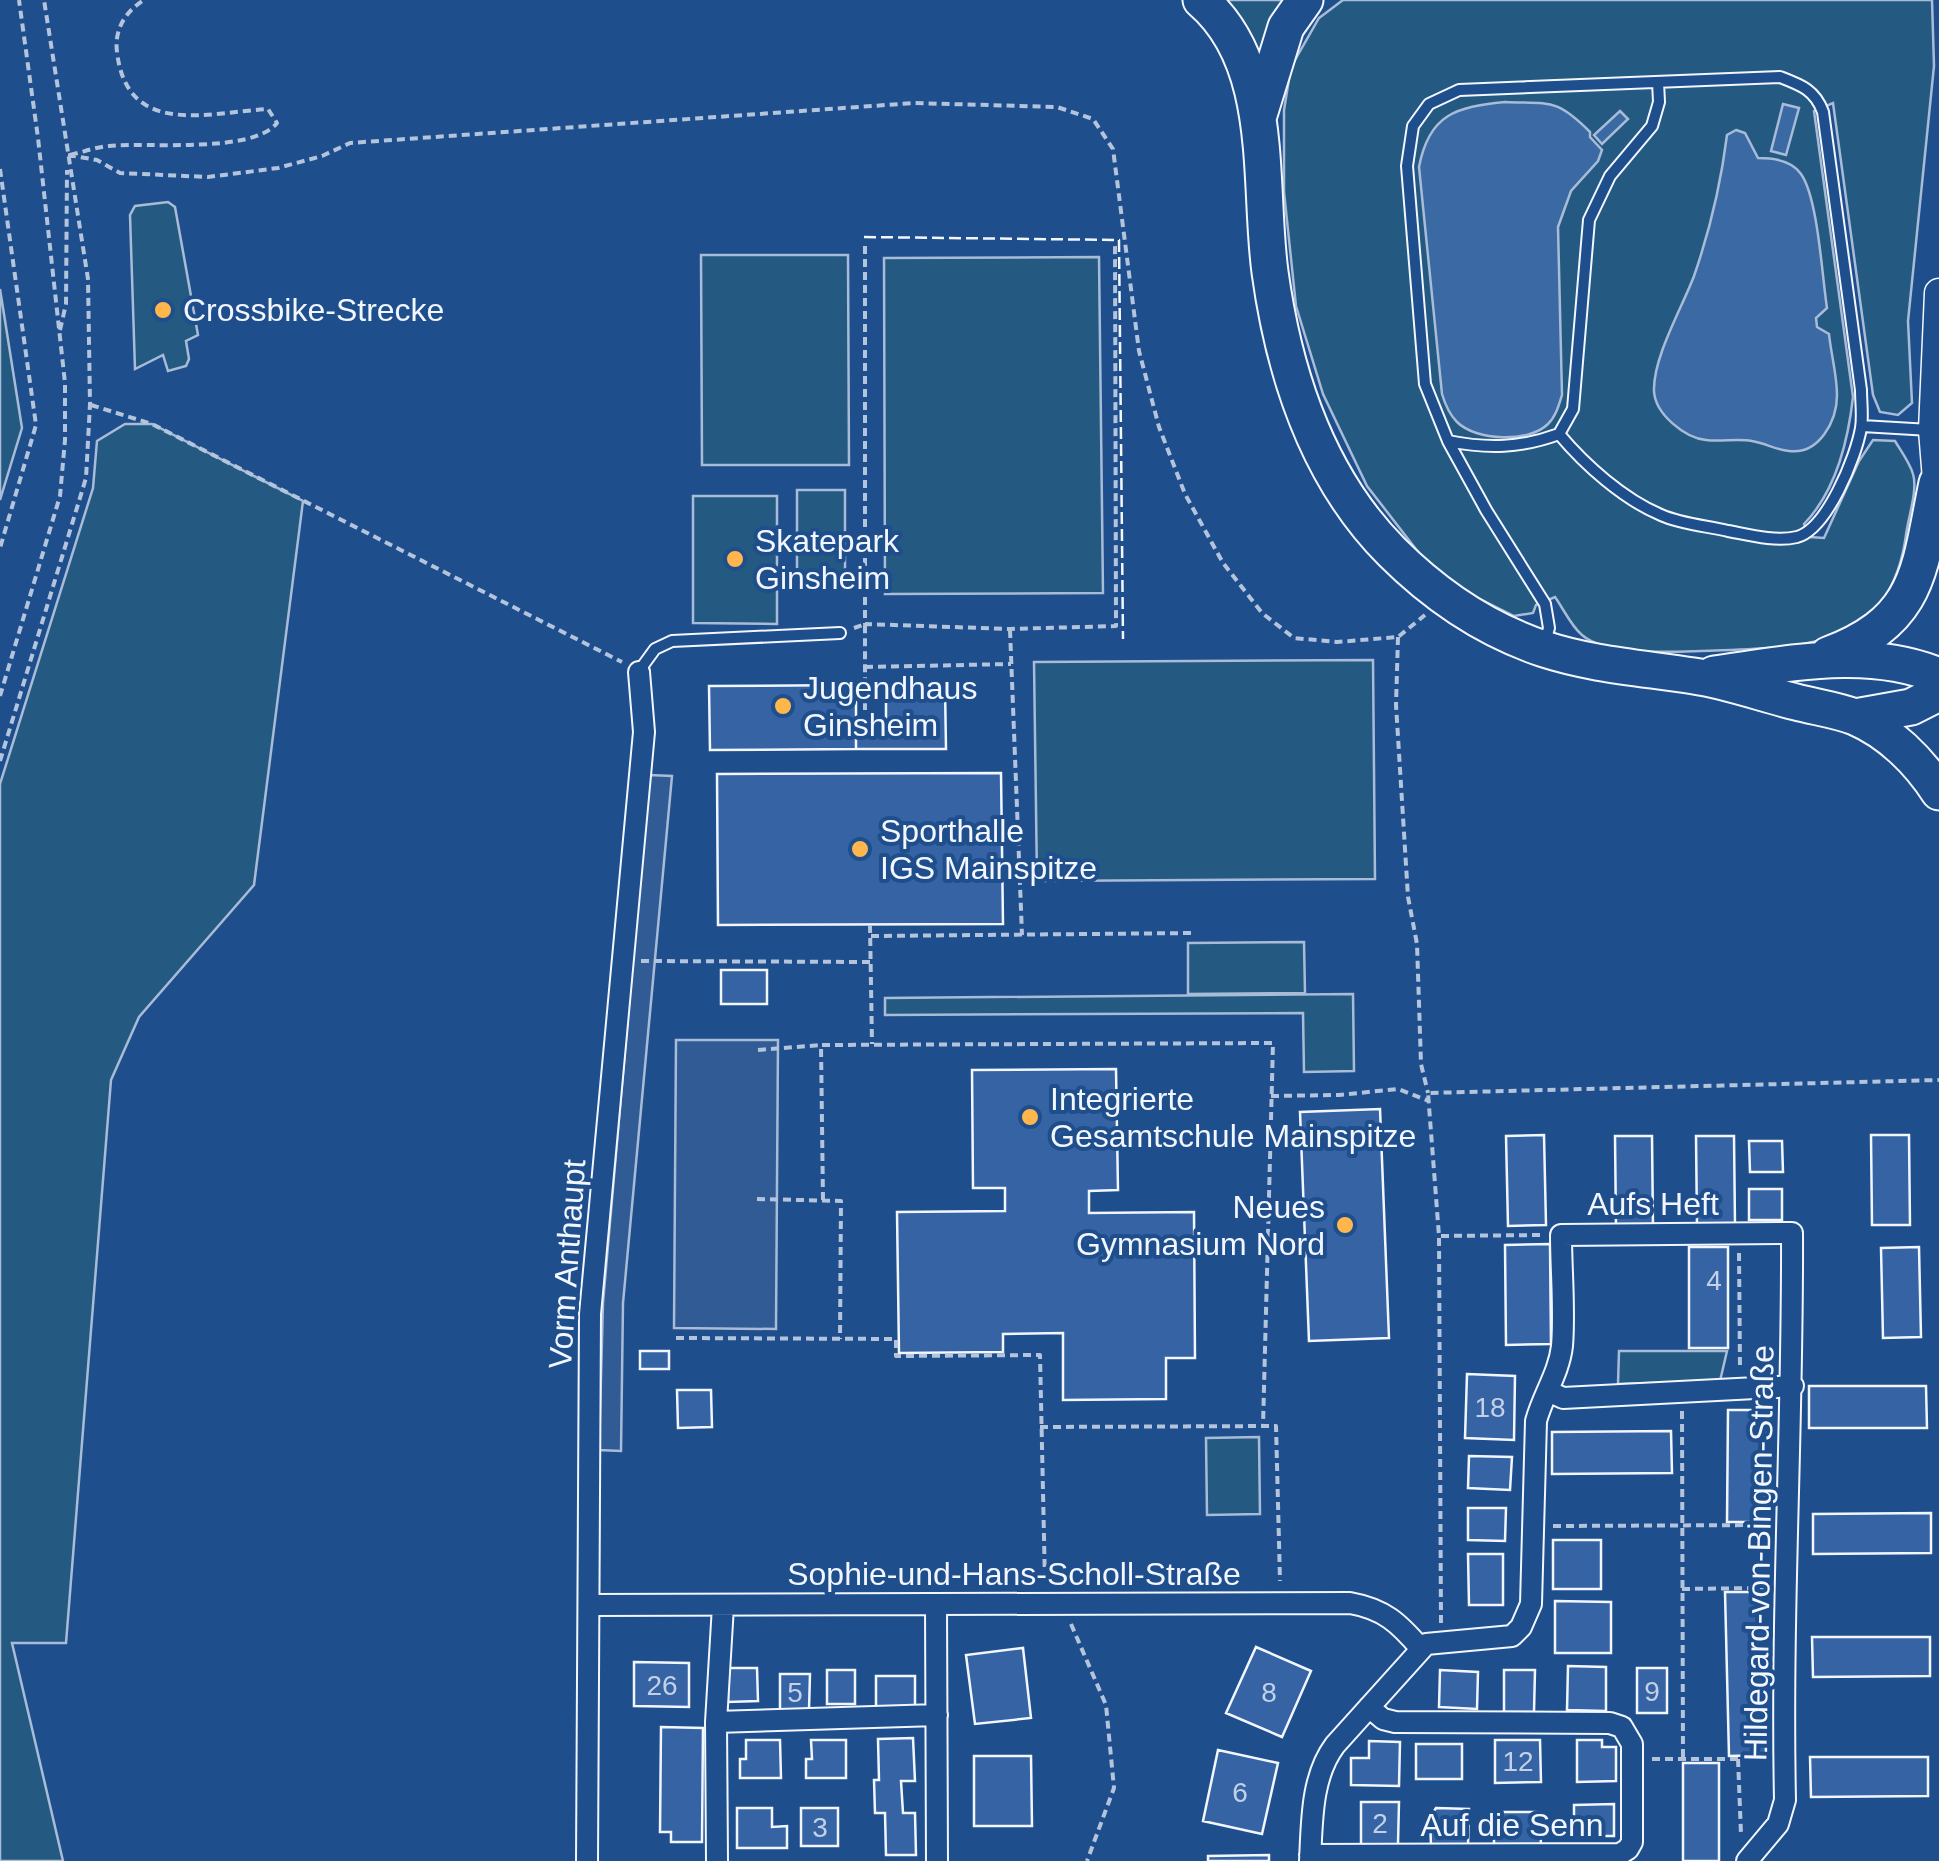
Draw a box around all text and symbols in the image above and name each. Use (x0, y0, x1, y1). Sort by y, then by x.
place label: Crossbike-Strecke (183, 292, 444, 328)
marker: Crossbike-Strecke (152, 299, 174, 321)
place label: Skatepark Ginsheim (755, 523, 900, 596)
marker: Skatepark Ginsheim (724, 548, 746, 570)
place label: Jugendhaus Ginsheim (803, 670, 977, 743)
marker: Jugendhaus Ginsheim (772, 695, 794, 717)
place label: Sporthalle IGS Mainspitze (880, 813, 1097, 886)
marker: Sporthalle IGS Mainspitze (849, 838, 871, 860)
place label: Integrierte Gesamtschule Mainspitze (1050, 1081, 1416, 1154)
marker: Integrierte Gesamtschule Mainspitze (1019, 1106, 1041, 1128)
street label: Vorm Anthaupt (542, 1158, 592, 1370)
street label: Aufs Heft (1587, 1186, 1719, 1222)
place label: Neues Gymnasium Nord (1076, 1189, 1325, 1262)
marker: Neues Gymnasium Nord (1334, 1214, 1356, 1236)
house number: 4 (1706, 1265, 1722, 1296)
street label: Hildegard-von-Bingen-Straße (1737, 1345, 1781, 1761)
house number: 18 (1474, 1392, 1506, 1423)
street label: Sophie-und-Hans-Scholl-Straße (787, 1556, 1241, 1592)
house number: 26 (646, 1670, 678, 1701)
house number: 9 (1644, 1676, 1660, 1707)
house number: 5 (787, 1677, 803, 1708)
house number: 8 (1261, 1677, 1277, 1708)
house number: 12 (1502, 1746, 1534, 1777)
house number: 6 (1232, 1777, 1248, 1808)
street label: Auf die Senn (1420, 1807, 1604, 1843)
house number: 2 (1372, 1808, 1388, 1839)
house number: 3 (812, 1812, 828, 1843)

